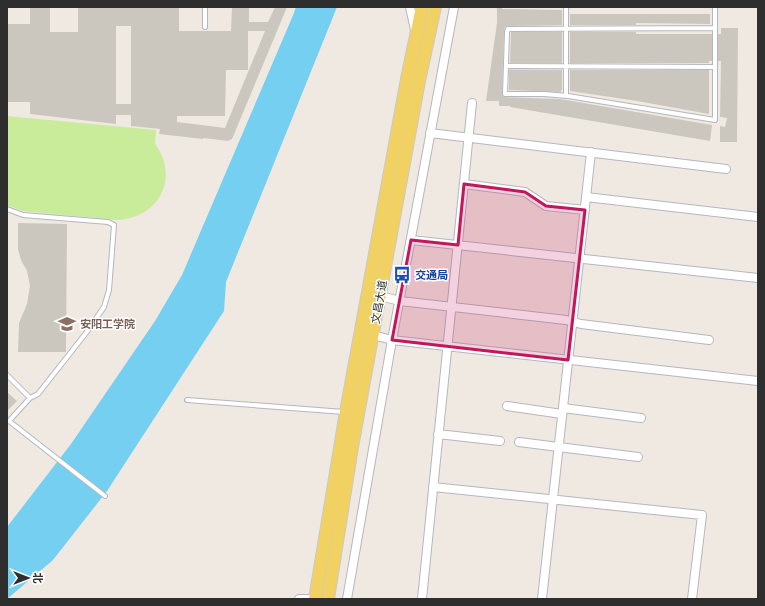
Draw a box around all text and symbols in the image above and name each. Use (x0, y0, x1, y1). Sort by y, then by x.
bus stop icon: 交通局 (392, 265, 412, 285)
place label: 交通局 (415, 269, 448, 281)
street label: 文昌大道 (369, 279, 389, 325)
school or university icon: 安阳工学院 (57, 314, 77, 334)
place label: 安阳工学院 (80, 318, 135, 330)
north arrow (8, 558, 48, 598)
text: 北 (32, 573, 44, 584)

